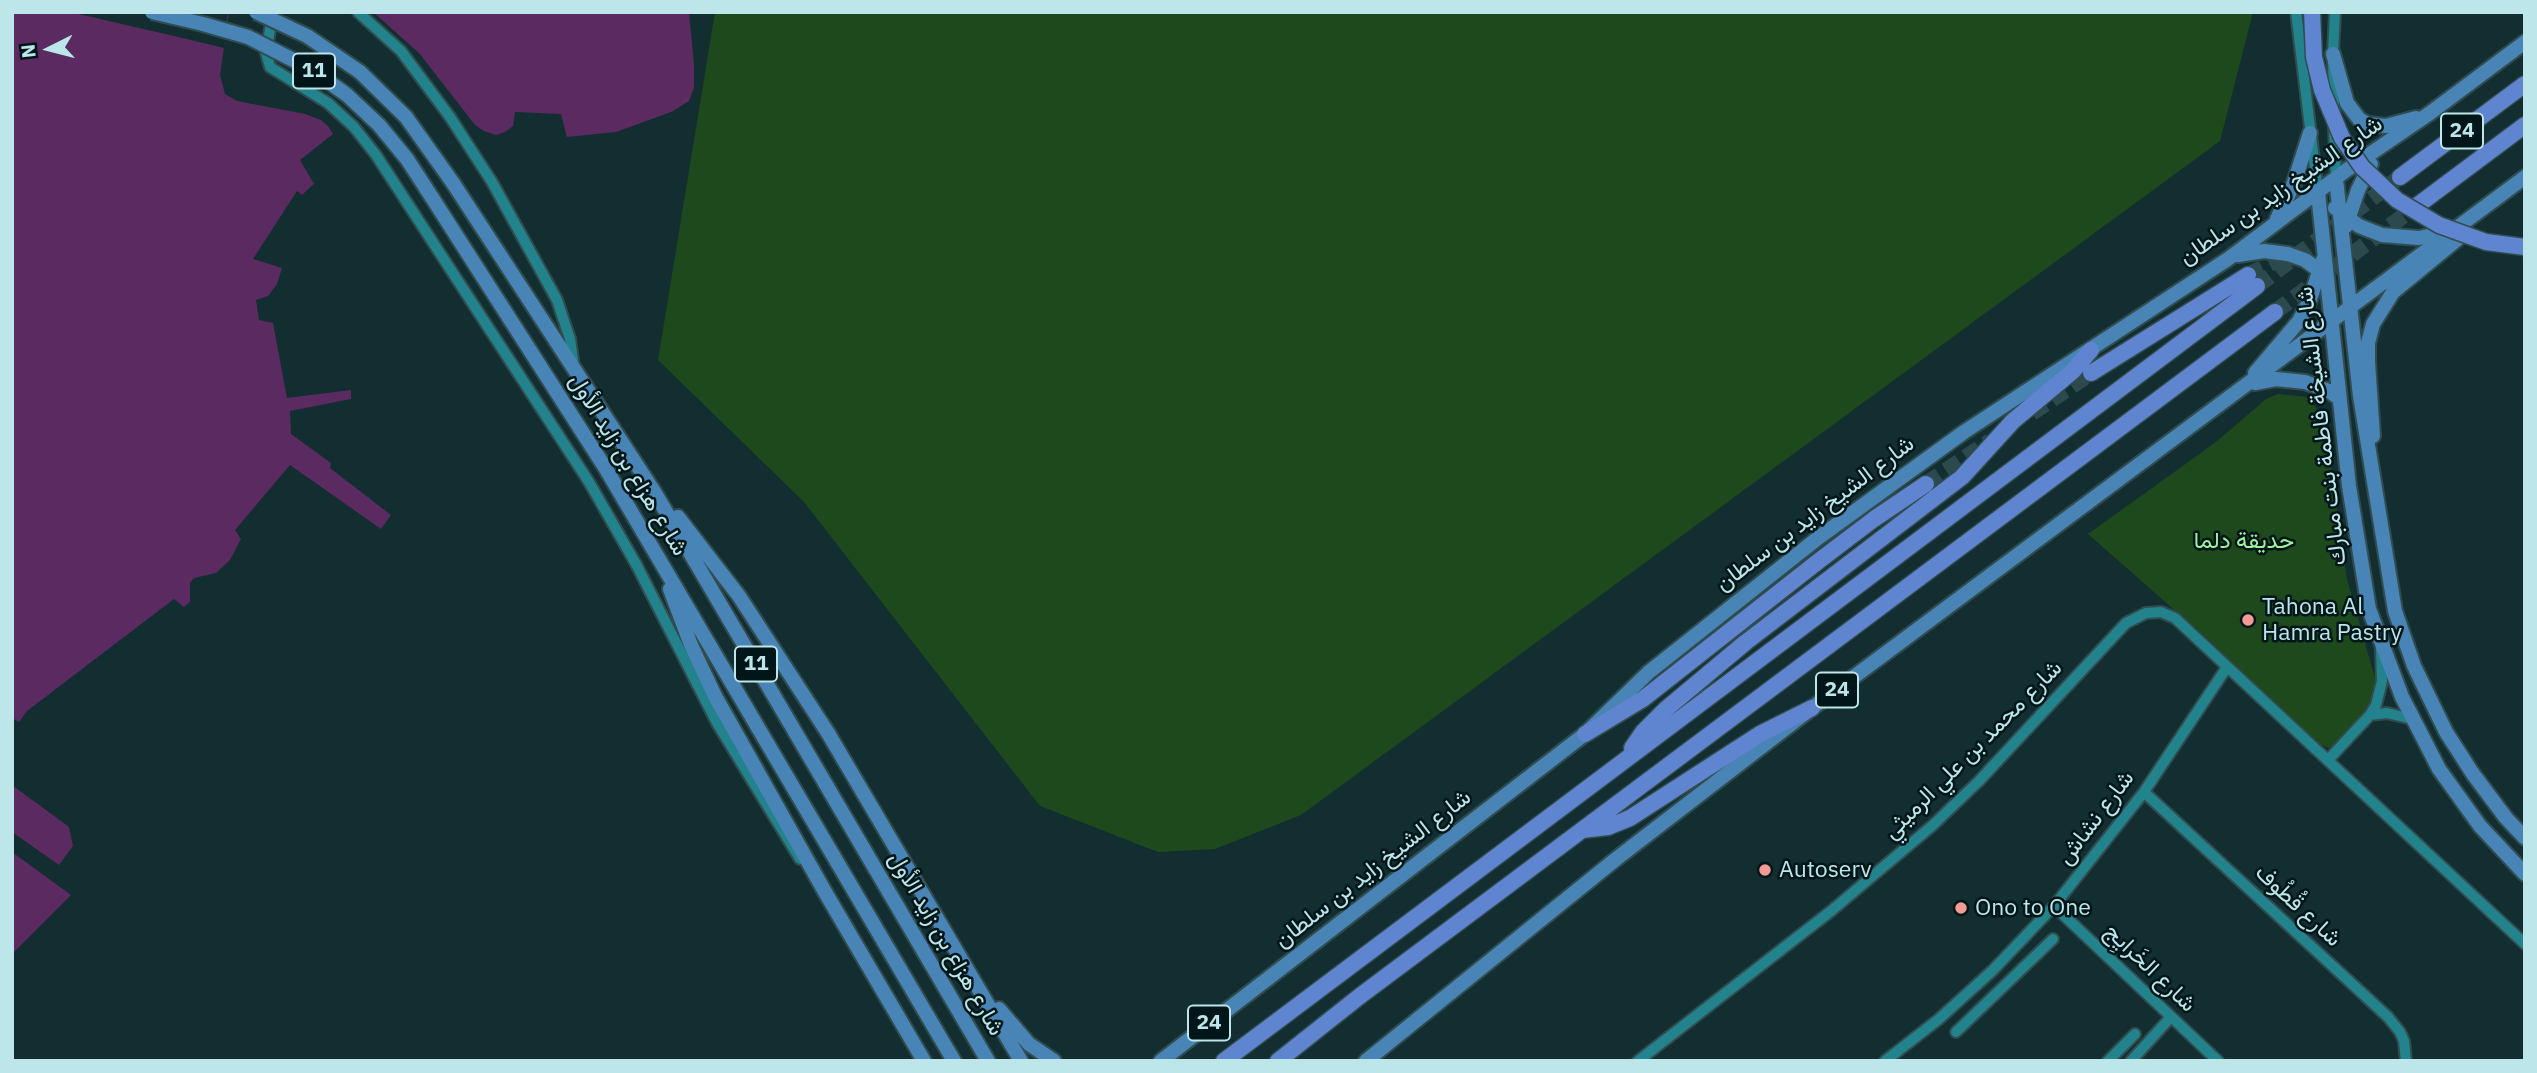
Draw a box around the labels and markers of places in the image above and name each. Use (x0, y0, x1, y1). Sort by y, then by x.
place label: Tahona Al Hamra Pastry (2262, 593, 2402, 647)
marker: Tahona Al Hamra Pastry (2240, 612, 2256, 628)
place label: Autoserv (1779, 856, 1871, 884)
marker: Autoserv (1757, 862, 1773, 878)
place label: Ono to One (1975, 894, 2091, 922)
marker: Ono to One (1953, 900, 1969, 916)

